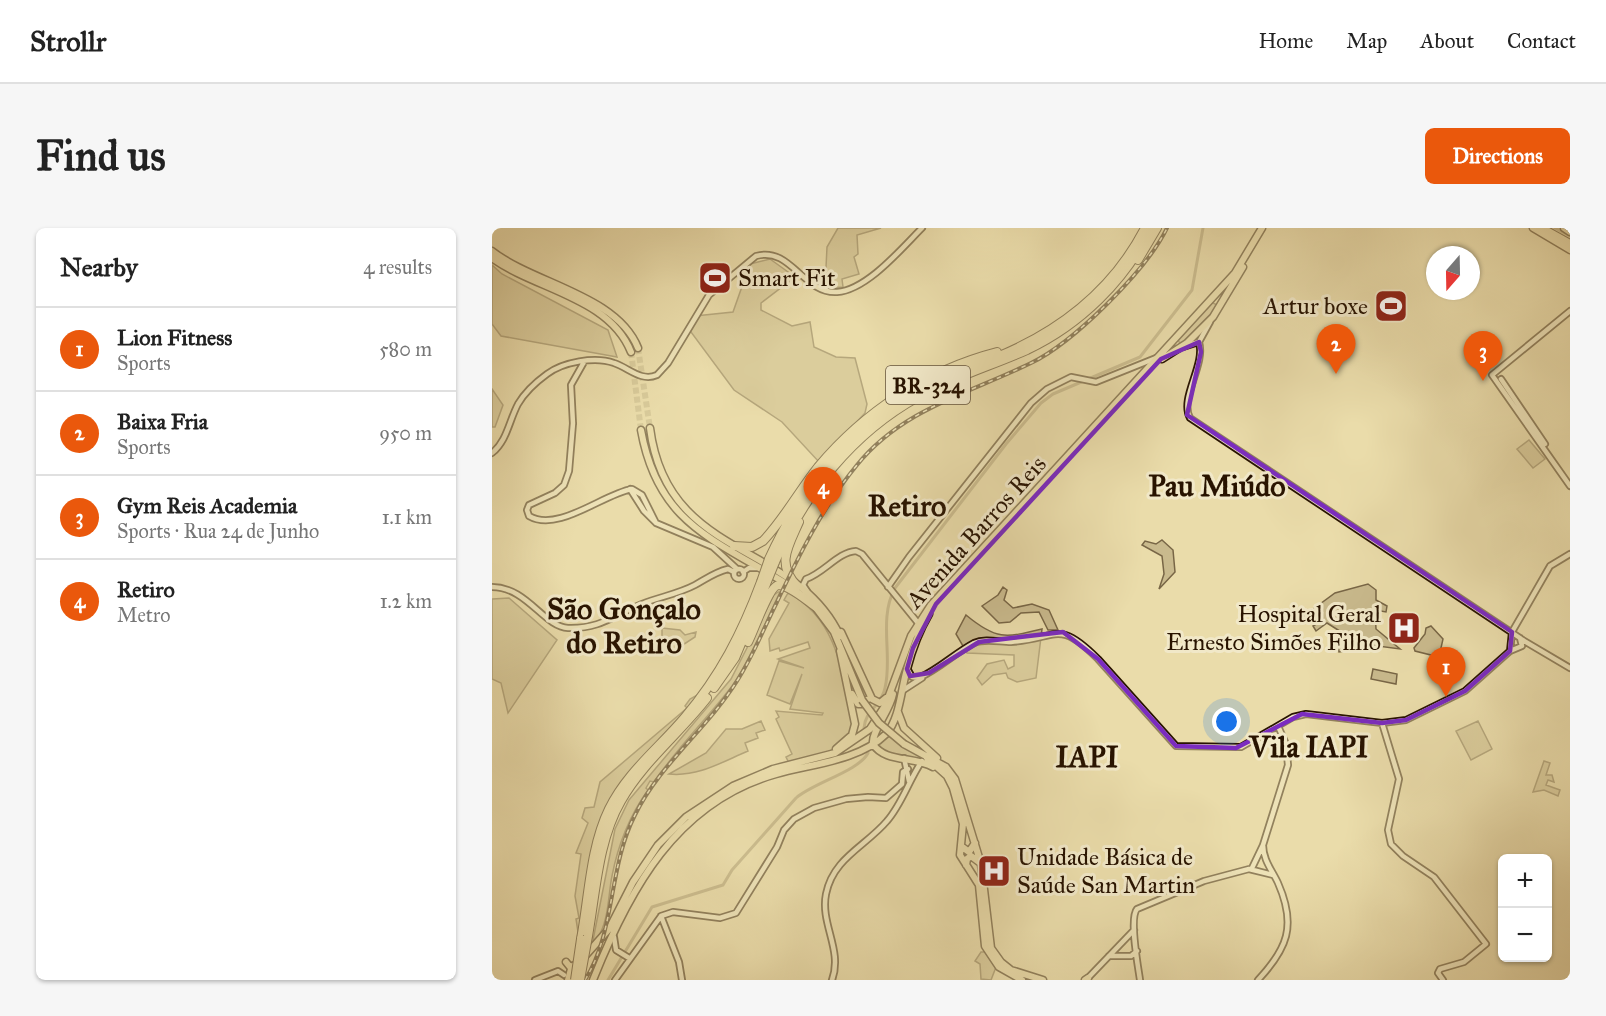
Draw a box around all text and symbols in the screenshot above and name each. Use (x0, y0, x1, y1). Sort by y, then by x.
text: Strollr (30, 24, 106, 59)
text: Home (1258, 28, 1313, 54)
text: Map (1346, 28, 1387, 54)
text: About (1420, 28, 1474, 54)
text: Contact (1507, 28, 1576, 54)
button: Directions (1425, 128, 1570, 184)
text: Find us (36, 130, 166, 182)
north arrow (1426, 246, 1480, 300)
text: Nearby (60, 251, 138, 283)
text: 4 results (363, 255, 432, 279)
sports icon: Smart Fit (697, 260, 733, 296)
place label: Smart Fit (738, 263, 836, 293)
sports icon: Artur boxe (1373, 288, 1409, 324)
place label: Artur boxe (1262, 291, 1368, 321)
text: Lion Fitness (117, 324, 232, 351)
pin: 2 (1316, 324, 1356, 374)
pin: 3 (1464, 332, 1502, 381)
text: 1 (76, 337, 83, 361)
text: 580 m (379, 337, 432, 361)
text: Sports (117, 351, 171, 375)
road number: BR-324 (886, 366, 970, 404)
text: Baixa Fria (117, 408, 208, 435)
text: 2 (75, 421, 84, 445)
text: 950 m (379, 421, 432, 445)
text: Sports (117, 435, 171, 459)
street label: Avenida Barros Reis (899, 449, 1053, 615)
pin: 4 (804, 468, 842, 517)
district label: Pau Miúdo (1148, 468, 1286, 504)
district label: Retiro (868, 488, 946, 524)
text: Gym Reis Academia (117, 492, 297, 519)
text: 3 (76, 505, 84, 529)
text: 1.1 km (382, 505, 432, 529)
text: Sports · Rua 24 de Junho (117, 519, 319, 543)
text: Retiro (117, 576, 175, 603)
text: 4 (74, 589, 85, 613)
text: 1.2 km (380, 589, 432, 613)
district label: São Gonçalo do Retiro (547, 591, 701, 661)
place label: Hospital Geral Ernesto Simões Filho (1166, 599, 1382, 657)
text: Metro (117, 603, 170, 627)
hospital icon: Hospital Geral Ernesto Simões Filho (1386, 610, 1422, 646)
pin: 1 (1426, 648, 1466, 697)
your location (1212, 707, 1241, 736)
district label: Vila IAPI (1248, 729, 1369, 765)
district label: IAPI (1055, 739, 1119, 775)
place label: Unidade Básica de Saúde San Martin (1017, 842, 1195, 900)
hospital icon: Unidade Básica de Saúde San Martin (976, 853, 1012, 889)
map controls (1498, 854, 1552, 962)
button: + (1498, 854, 1552, 908)
button: − (1498, 908, 1552, 962)

